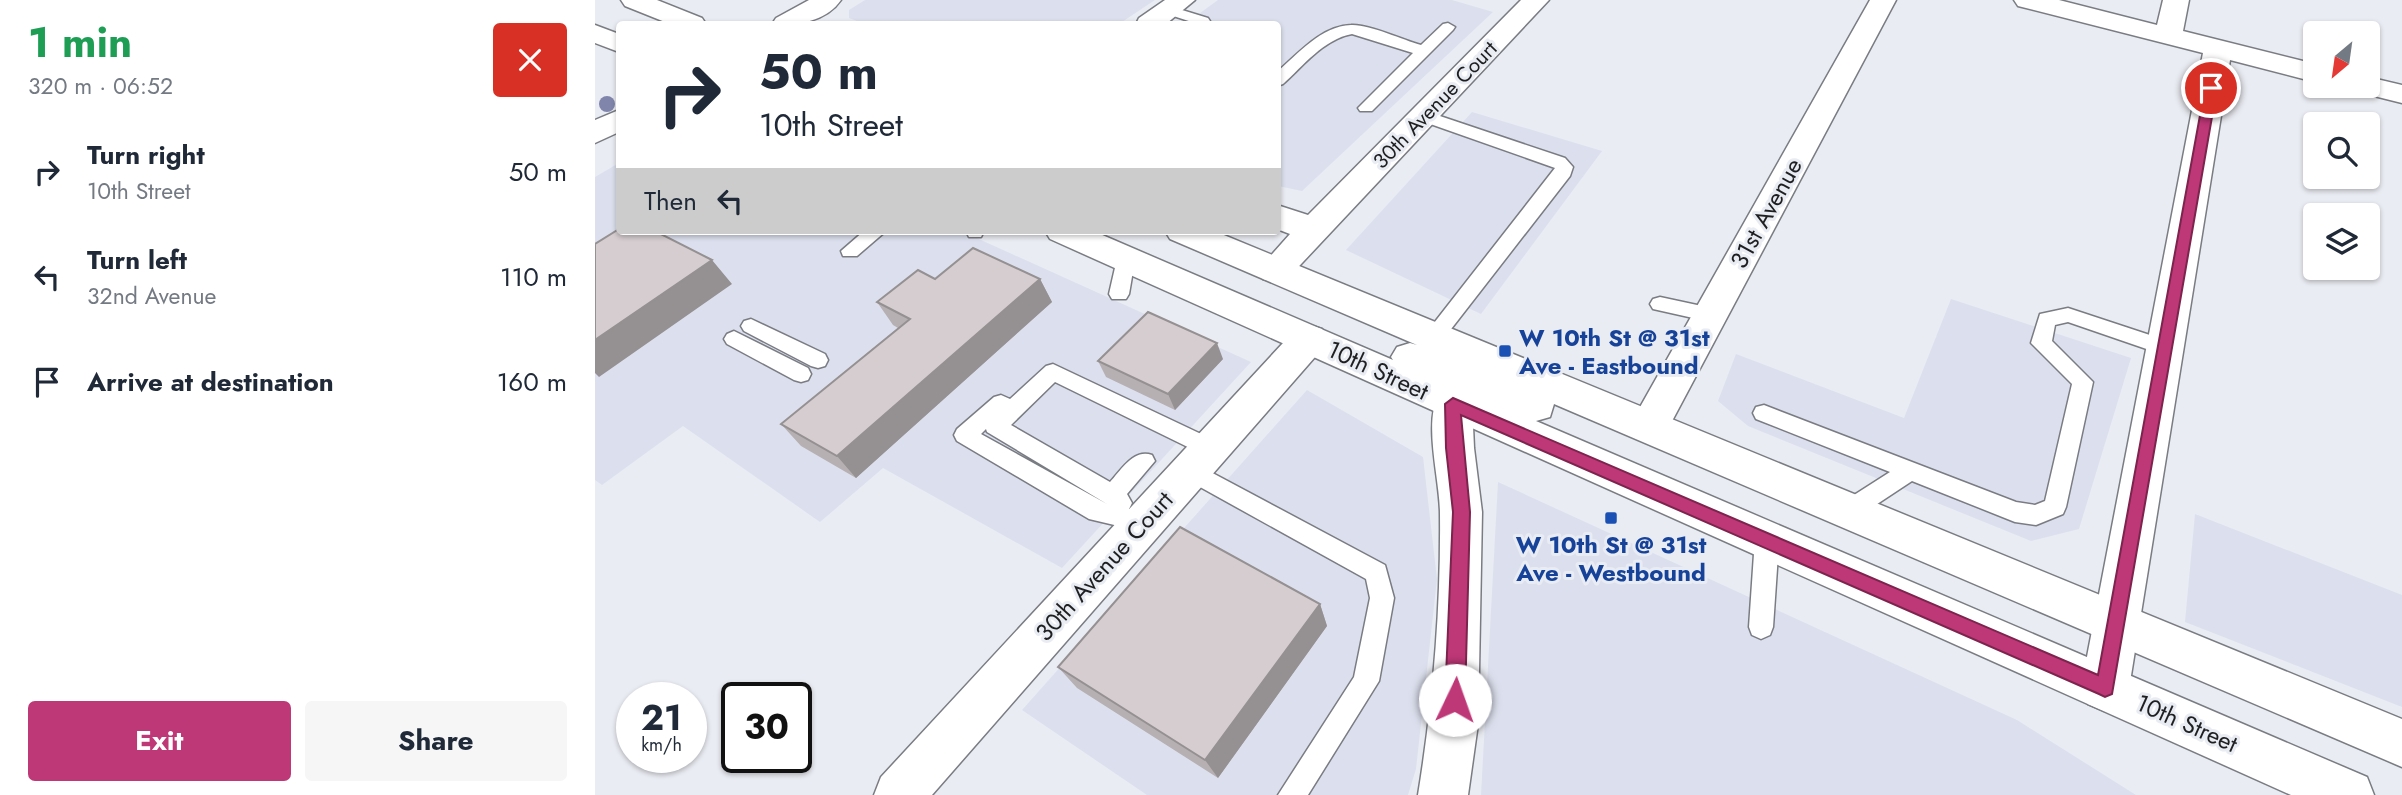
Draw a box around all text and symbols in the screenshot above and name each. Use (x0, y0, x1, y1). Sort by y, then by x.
text: 1 min (28, 12, 132, 73)
north arrow (2303, 21, 2380, 98)
map controls (2303, 21, 2380, 280)
button: close (493, 23, 567, 97)
street label: 30th Avenue Court (1366, 34, 1504, 176)
text: 50 m (759, 37, 878, 107)
icon: right (644, 49, 735, 140)
pin (2181, 58, 2241, 118)
text: 320 m · 06:52 (28, 69, 173, 103)
icon: arrive (2192, 69, 2230, 107)
text: 10th Street (759, 102, 903, 148)
button: search (2303, 112, 2380, 189)
text: Turn right (87, 136, 205, 174)
street label: 31st Avenue (1721, 151, 1811, 275)
icon: right (28, 153, 66, 191)
text: 50 m (509, 153, 567, 191)
text: 10th Street (87, 174, 191, 208)
text: Then (644, 182, 697, 220)
icon: left (711, 182, 749, 220)
button: layers (2303, 203, 2380, 280)
text: Turn left (87, 241, 187, 279)
icon: left (28, 258, 66, 296)
text: 110 m (500, 258, 567, 296)
text: 32nd Avenue (87, 279, 216, 313)
place label: W 10th St @ 31st Ave - Eastbound (1518, 320, 1710, 383)
street label: 10th Street (1322, 331, 1435, 409)
marker: W 10th St @ 31st Ave - Eastbound (1497, 343, 1513, 359)
icon: arrive (28, 363, 66, 401)
text: Arrive at destination (87, 363, 334, 401)
text: 160 m (497, 363, 567, 401)
street label: 30th Avenue Court (1027, 483, 1181, 649)
marker: W 10th St @ 31st Ave - Westbound (1603, 510, 1619, 526)
place label: W 10th St @ 31st Ave - Westbound (1515, 527, 1707, 590)
position arrow (1418, 663, 1492, 737)
speed limit sign: 30 (721, 682, 812, 773)
street label: 10th Street (2131, 685, 2244, 761)
text: 21 (641, 693, 682, 743)
button: Exit (28, 701, 291, 781)
button: Share (305, 701, 567, 781)
text: km/h (641, 732, 682, 758)

